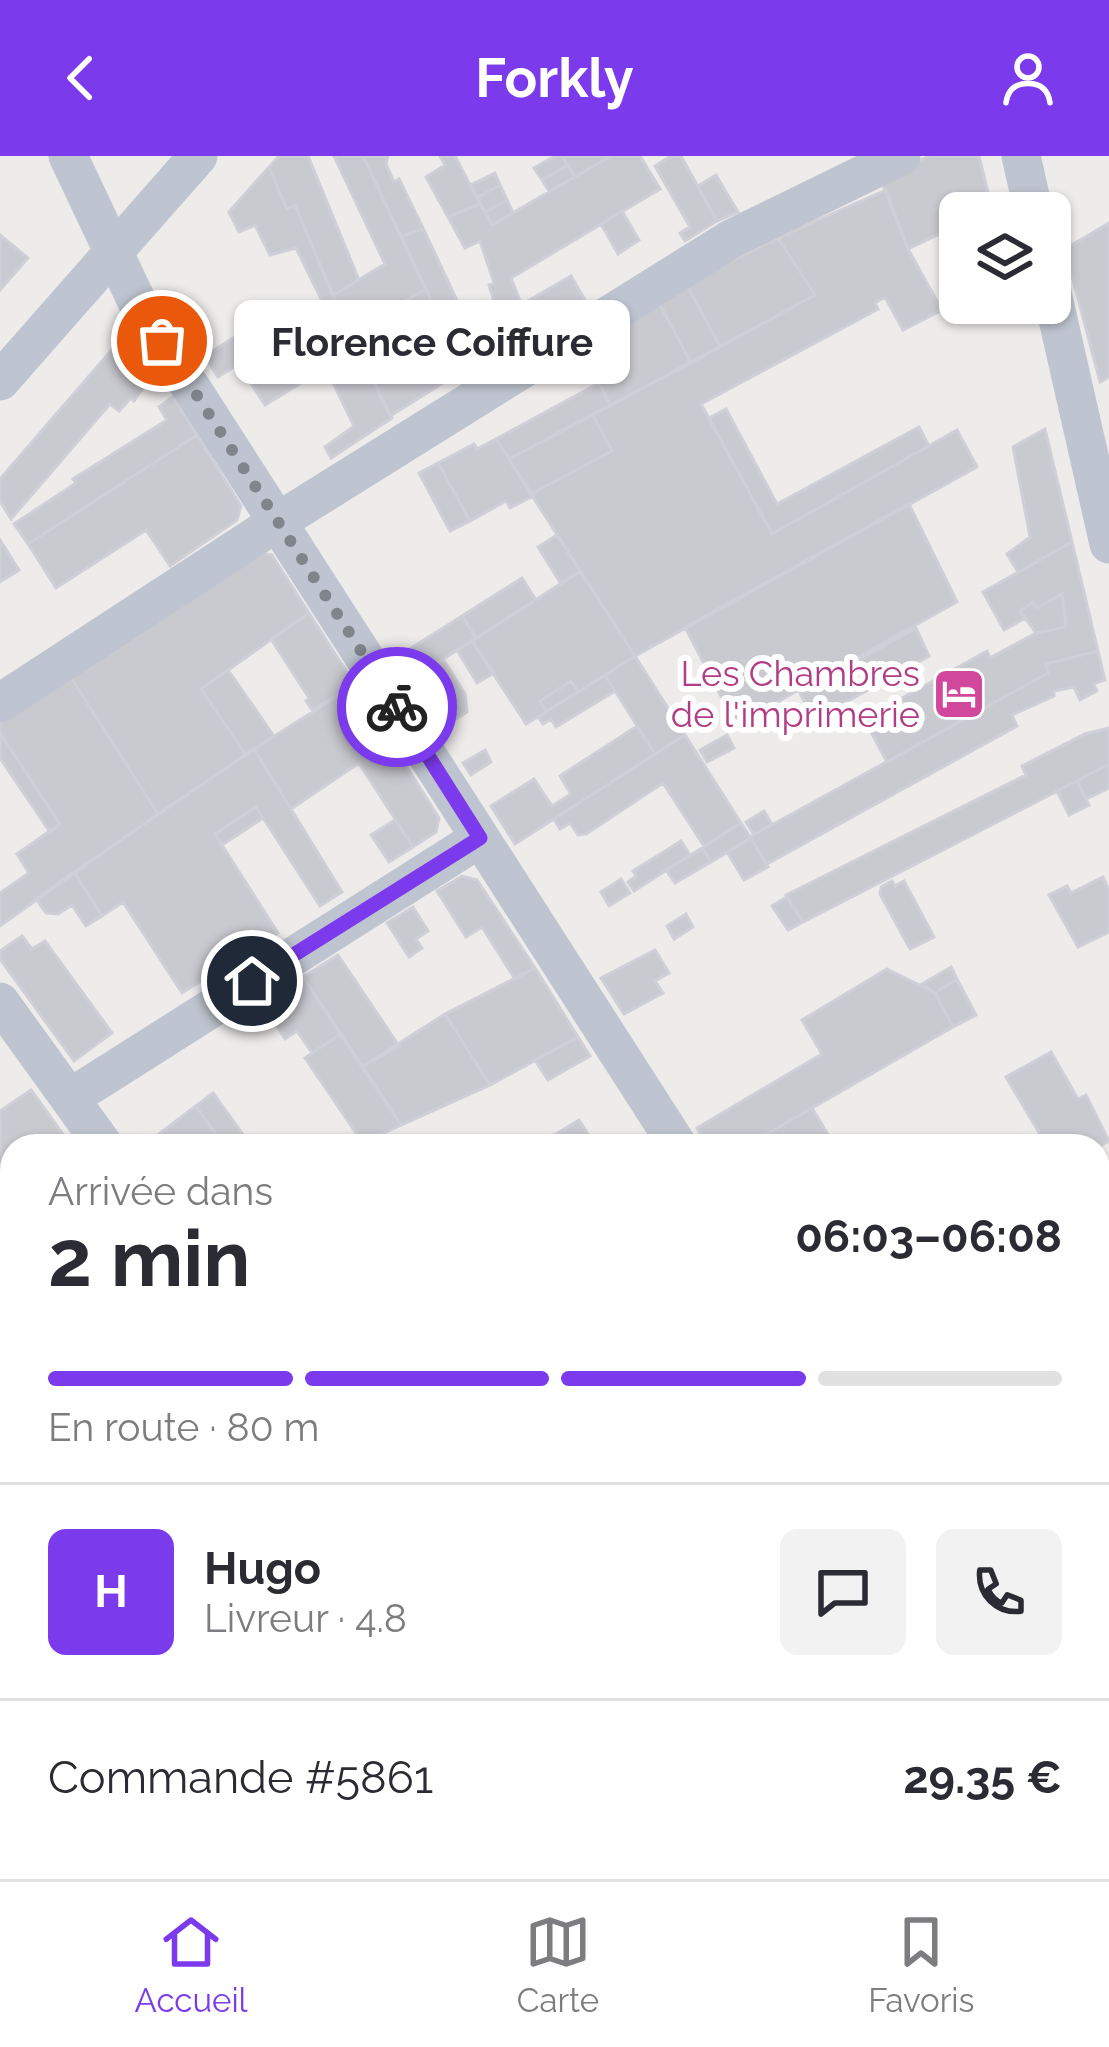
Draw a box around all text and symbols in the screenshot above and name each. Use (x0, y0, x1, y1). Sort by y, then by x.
icon: back (48, 45, 114, 111)
icon: person (995, 45, 1061, 111)
text: Forkly (475, 46, 634, 110)
map controls (939, 192, 1071, 324)
button: layers (939, 192, 1071, 324)
pin (111, 290, 213, 392)
callout: Florence Coiffure (234, 299, 630, 383)
icon: bag (129, 308, 195, 374)
text: Florence Coiffure (271, 319, 593, 365)
courier (337, 647, 457, 767)
place label: Les Chambres de l'imprimerie (671, 652, 920, 735)
hotel icon: Les Chambres de l'imprimerie (931, 666, 987, 722)
icon: bike (364, 674, 430, 740)
pin (201, 930, 303, 1032)
icon: home (219, 948, 285, 1014)
text: Arrivée dans (48, 1168, 273, 1214)
text: 06:03–06:08 (795, 1210, 1062, 1263)
text: 2 min (48, 1213, 250, 1304)
text: En route · 80 m (48, 1404, 319, 1450)
button: chat (780, 1529, 906, 1655)
button: phone (936, 1529, 1062, 1655)
text: Hugo (204, 1542, 321, 1595)
text: H (94, 1565, 128, 1618)
text: Livreur · 4.8 (204, 1595, 407, 1641)
text: Commande #5861 (48, 1751, 433, 1804)
text: 29.35 € (903, 1751, 1062, 1804)
tab: Accueil (135, 1909, 248, 2020)
tab: Carte (517, 1909, 599, 2020)
tab: Favoris (868, 1909, 974, 2020)

